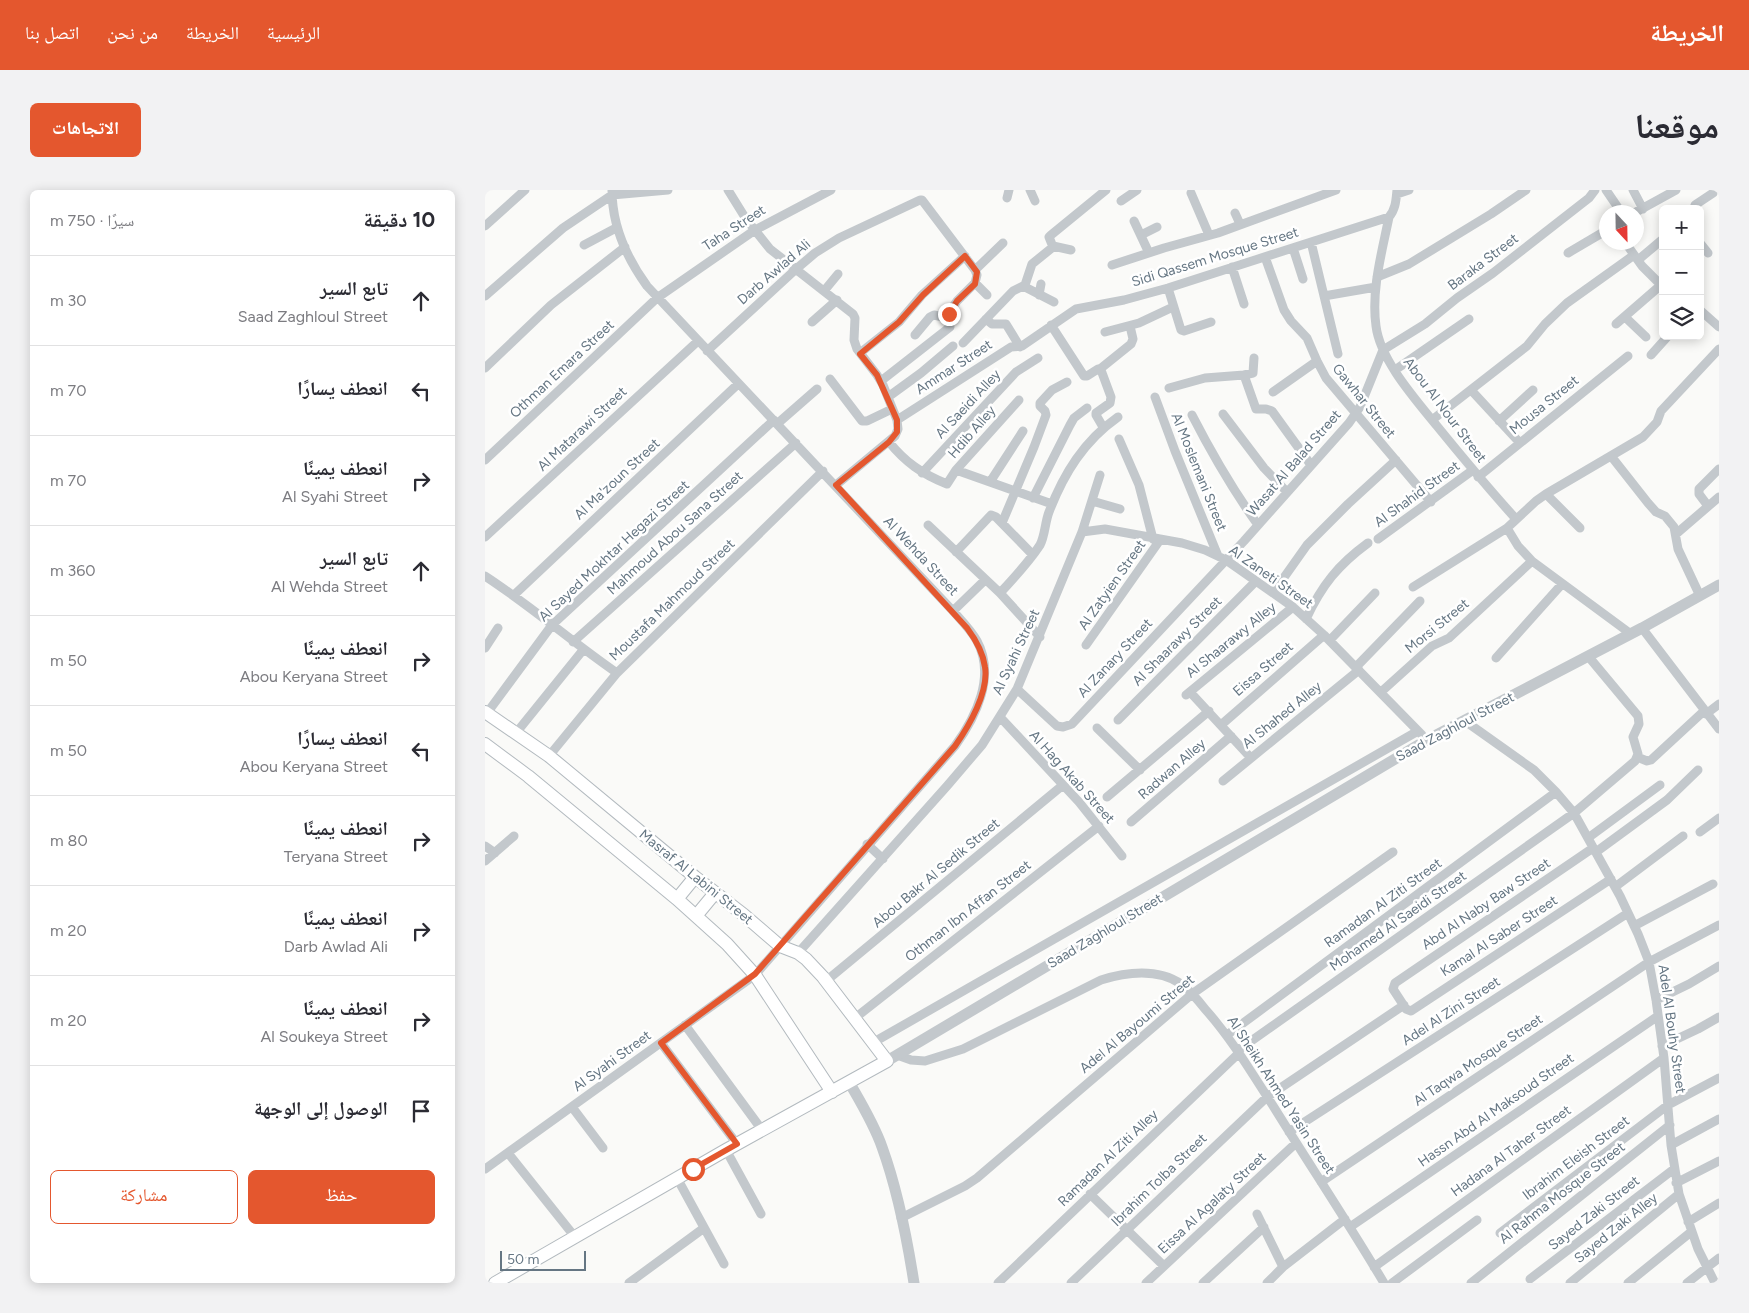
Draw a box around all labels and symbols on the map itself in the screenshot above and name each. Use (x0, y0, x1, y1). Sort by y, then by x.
street label: Taha Street (699, 201, 769, 255)
north arrow (1599, 205, 1644, 250)
street label: Sidi Qassem Mosque Street (1130, 223, 1300, 291)
street label: Baraka Street (1444, 230, 1522, 294)
street label: Darb Awlad Ali (734, 236, 814, 308)
route end (938, 303, 961, 326)
street label: Othman Emara Street (506, 316, 618, 422)
street label: Ammar Street (913, 336, 995, 398)
street label: Abou Al Nour Street (1400, 354, 1490, 466)
street label: Gawhar Street (1329, 360, 1399, 442)
street label: Al Saeidi Alley (932, 366, 1005, 442)
street label: Mousa Street (1506, 372, 1582, 438)
street label: Al Matarawi Street (534, 383, 630, 475)
street label: Hdib Alley (945, 402, 1000, 462)
street label: Wasat Al Balad Street (1243, 406, 1345, 520)
street label: Al Moslemani Street (1168, 410, 1230, 534)
street label: Al Ma'zoun Street (571, 435, 663, 523)
street label: Al Shahid Street (1371, 457, 1463, 531)
street label: Mahmoud Abou Sana Street (604, 468, 746, 598)
street label: Al Sayed Mokhtar Hegazi Street (535, 477, 693, 625)
street label: Al Wehda Street (880, 513, 962, 599)
street label: Moustafa Mahmoud Street (606, 536, 738, 664)
street label: Al Zatyien Street (1075, 537, 1149, 633)
street label: Al Zaneti Street (1226, 542, 1316, 612)
street label: Al Shaarawy Street (1129, 593, 1225, 689)
street label: Morsi Street (1402, 595, 1472, 657)
street label: Al Shaarawy Alley (1183, 598, 1280, 681)
street label: Al Syahi Street (989, 606, 1043, 698)
street label: Al Zanary Street (1074, 615, 1156, 701)
street label: Eissa Street (1229, 638, 1297, 700)
street label: Al Shahed Alley (1239, 677, 1326, 752)
street label: Saad Zaghloul Street (1393, 689, 1517, 765)
street label: Al Hag Akab Street (1026, 727, 1118, 827)
street label: Radwan Alley (1135, 735, 1210, 803)
street label: Abou Bakr Al Sedik Street (869, 815, 1003, 931)
street label: Masraf Al Labini Street (636, 826, 756, 928)
street label: Ramadan Al Ziti Street (1321, 855, 1445, 951)
street label: Abd Al Naby Baw Street (1418, 855, 1554, 953)
street label: Othman Ibn Affan Street (902, 857, 1034, 965)
street label: Mohamed Al Saeidi Street (1326, 867, 1470, 975)
street label: Saad Zaghloul Street (1044, 890, 1166, 972)
street label: Kamal Al Saber Street (1437, 892, 1561, 980)
street label: Adel Al Bouhy Street (1655, 963, 1689, 1095)
street label: Adel Al Bayoumi Street (1076, 971, 1198, 1077)
street label: Adel Al Zini Street (1399, 973, 1503, 1049)
street label: Al Taqwa Mosque Street (1410, 1010, 1546, 1110)
street label: Al Sheikh Ahmed Yasin Street (1224, 1013, 1338, 1177)
street label: Al Syahi Street (570, 1027, 654, 1095)
street label: Hassn Abd Al Maksoud Street (1415, 1050, 1577, 1170)
street label: Hadana Al Taher Street (1448, 1102, 1574, 1200)
street label: Ramadan Al Ziti Alley (1055, 1106, 1162, 1210)
street label: Ibrahim Eleish Street (1519, 1112, 1633, 1204)
street label: Ibrahim Tolba Street (1108, 1130, 1210, 1230)
street label: Al Rahma Mosque Street (1496, 1139, 1628, 1247)
street label: Eissa Al Agalaty Street (1154, 1149, 1270, 1257)
route start (682, 1158, 705, 1181)
street label: Sayed Zaki Street (1545, 1172, 1643, 1254)
street label: Sayed Zaki Alley (1571, 1189, 1662, 1267)
scale bar (500, 1248, 586, 1271)

